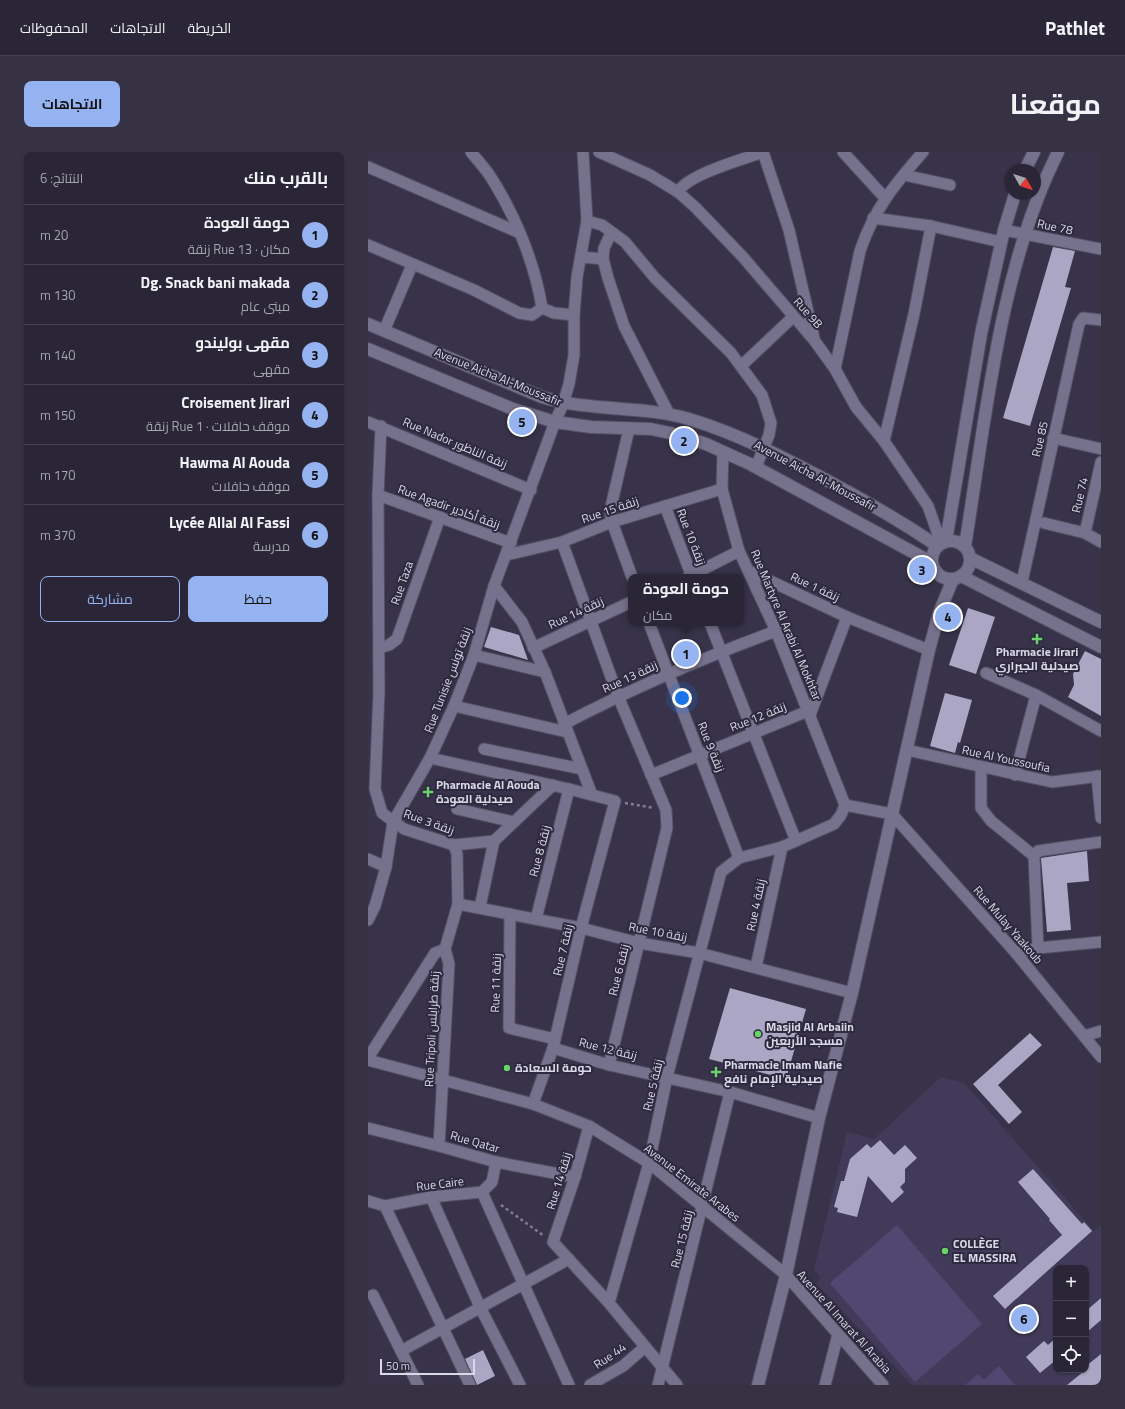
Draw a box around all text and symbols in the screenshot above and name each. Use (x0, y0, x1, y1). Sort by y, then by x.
text: Pathlet (1045, 13, 1105, 42)
text: المحفوظات (20, 17, 88, 38)
text: الاتجاهات (110, 17, 166, 38)
text: الخريطة (188, 17, 231, 38)
button: الاتجاهات (24, 81, 120, 127)
text: موقعنا (1010, 82, 1101, 125)
north arrow (1005, 164, 1041, 200)
text: بالقرب منك (244, 165, 328, 191)
text: النتائج: 6 (40, 168, 83, 188)
text: حومة العودة (204, 211, 290, 234)
street label: Rue 78 (1036, 213, 1075, 240)
text: 20 m (40, 225, 68, 245)
text: 1 (311, 225, 319, 245)
text: مكان · Rue 13 زنقة (188, 239, 290, 259)
text: Dg. Snack bani makada (141, 271, 290, 294)
text: 130 m (40, 285, 76, 305)
text: 2 (311, 285, 319, 305)
street label: Rue 9B (789, 293, 828, 333)
text: مبنى عام (241, 296, 290, 316)
text: مقهى بوليندو (195, 331, 290, 354)
street label: Avenue Aicha Al-Moussafir (432, 342, 565, 411)
text: 140 m (40, 345, 76, 365)
text: 3 (311, 345, 319, 365)
text: مقهى (253, 359, 290, 379)
text: Croisement Jirari (181, 391, 290, 414)
text: 150 m (40, 405, 76, 425)
text: 4 (311, 405, 319, 425)
pin: 5 (509, 407, 535, 437)
street label: Rue Nador زنقة الناظور (400, 412, 511, 473)
text: موقف حافلات · Rue 1 زنقة (146, 416, 290, 436)
street label: Rue 85 (1026, 419, 1053, 459)
pin: 2 (671, 426, 697, 456)
street label: Avenue Aicha Al-Moussafir (751, 435, 880, 516)
text: Hawma Al Aouda (180, 451, 290, 474)
text: 170 m (40, 465, 76, 485)
text: 5 (311, 465, 319, 485)
street label: Rue 74 (1066, 475, 1093, 515)
text: موقف حافلات (212, 476, 290, 496)
street label: Rue Agadir زنقة أكادير (395, 479, 503, 534)
street label: Rue 15 زنقة (579, 491, 641, 528)
street label: Rue 10 زنقة (672, 506, 711, 568)
text: Lycée Allal Al Fassi (169, 511, 290, 534)
text: 370 m (40, 525, 76, 545)
text: 6 (311, 525, 319, 545)
text: مدرسة (253, 536, 290, 556)
street label: Rue Martyre Al Arabi Al Mokhtar (746, 546, 827, 703)
pin: 3 (909, 555, 935, 585)
street label: Rue Taza (385, 558, 418, 607)
street label: Rue 1 زنقة (787, 567, 843, 606)
popup (628, 574, 744, 626)
button: مشاركة (40, 576, 180, 622)
button: حفظ (188, 576, 328, 622)
text: حومة العودة (643, 577, 729, 600)
street label: Rue 14 زنقة (545, 591, 607, 634)
pin: 4 (935, 602, 961, 632)
text: مكان (643, 605, 672, 625)
street label: Rue Tunisie زنقة تونس (419, 624, 476, 735)
marker: Pharmacie Jirari صيدلية الجيراري (1032, 634, 1042, 644)
pin: 1 (673, 639, 699, 669)
place label: Pharmacie Jirari صيدلية الجيراري (995, 642, 1079, 676)
street label: Rue 13 زنقة (599, 655, 661, 698)
your location (672, 688, 692, 708)
street label: Rue 12 زنقة (727, 697, 789, 736)
street label: Rue 9 زنقة (693, 719, 730, 775)
street label: Rue Al Youssoufia (960, 740, 1052, 777)
place label: Pharmacie Al Aouda صيدلية العودة (436, 775, 540, 808)
marker: Pharmacie Al Aouda صيدلية العودة (423, 787, 433, 797)
street label: Rue 3 زنقة (401, 804, 457, 839)
street label: Rue 8 زنقة (524, 823, 556, 879)
street label: Rue 4 زنقة (741, 877, 770, 933)
street label: Rue Mulay Yaakoub (969, 881, 1048, 968)
street label: Rue 10 زنقة (627, 917, 689, 947)
street label: Rue 7 زنقة (547, 922, 578, 978)
street label: Rue 6 زنقة (603, 942, 634, 998)
street label: Rue 11 زنقة (485, 953, 506, 1013)
street label: Rue Tripoli زنقة طرابلس (419, 970, 444, 1088)
place label: Masjid Al Arbaiin مسجد الأربعين (766, 1017, 854, 1050)
marker: Masjid Al Arbaiin مسجد الأربعين (753, 1029, 763, 1039)
street label: Rue 12 زنقة (577, 1032, 639, 1065)
place label: Pharmacie Imam Nafie صيدلية الإمام نافع (724, 1055, 842, 1088)
street label: Rue 5 زنقة (637, 1057, 668, 1113)
place label: حومة السعادة (515, 1058, 592, 1077)
marker: حومة السعادة (502, 1063, 512, 1073)
marker: Pharmacie Imam Nafie صيدلية الإمام نافع (711, 1067, 721, 1077)
street label: Rue Qatar (448, 1125, 502, 1158)
street label: Avenue Emirate Arabes (640, 1139, 745, 1227)
street label: Rue 14 زنقة (541, 1150, 576, 1212)
street label: Rue Caire (415, 1171, 465, 1196)
street label: Rue 15 زنقة (665, 1208, 698, 1270)
place label: COLLÈGE EL MASSIRA (953, 1234, 1017, 1267)
marker: COLLÈGE EL MASSIRA (940, 1246, 950, 1256)
map controls (1053, 1265, 1089, 1373)
button: + (1053, 1265, 1089, 1301)
street label: Avenue Al Imarat Al Arabia (793, 1266, 896, 1378)
button: − (1053, 1301, 1089, 1337)
pin: 6 (1011, 1304, 1037, 1334)
button: locate (1053, 1337, 1089, 1373)
street label: Rue 44 (590, 1338, 630, 1373)
scale bar (380, 1357, 475, 1376)
text: 50 m (386, 1358, 410, 1374)

